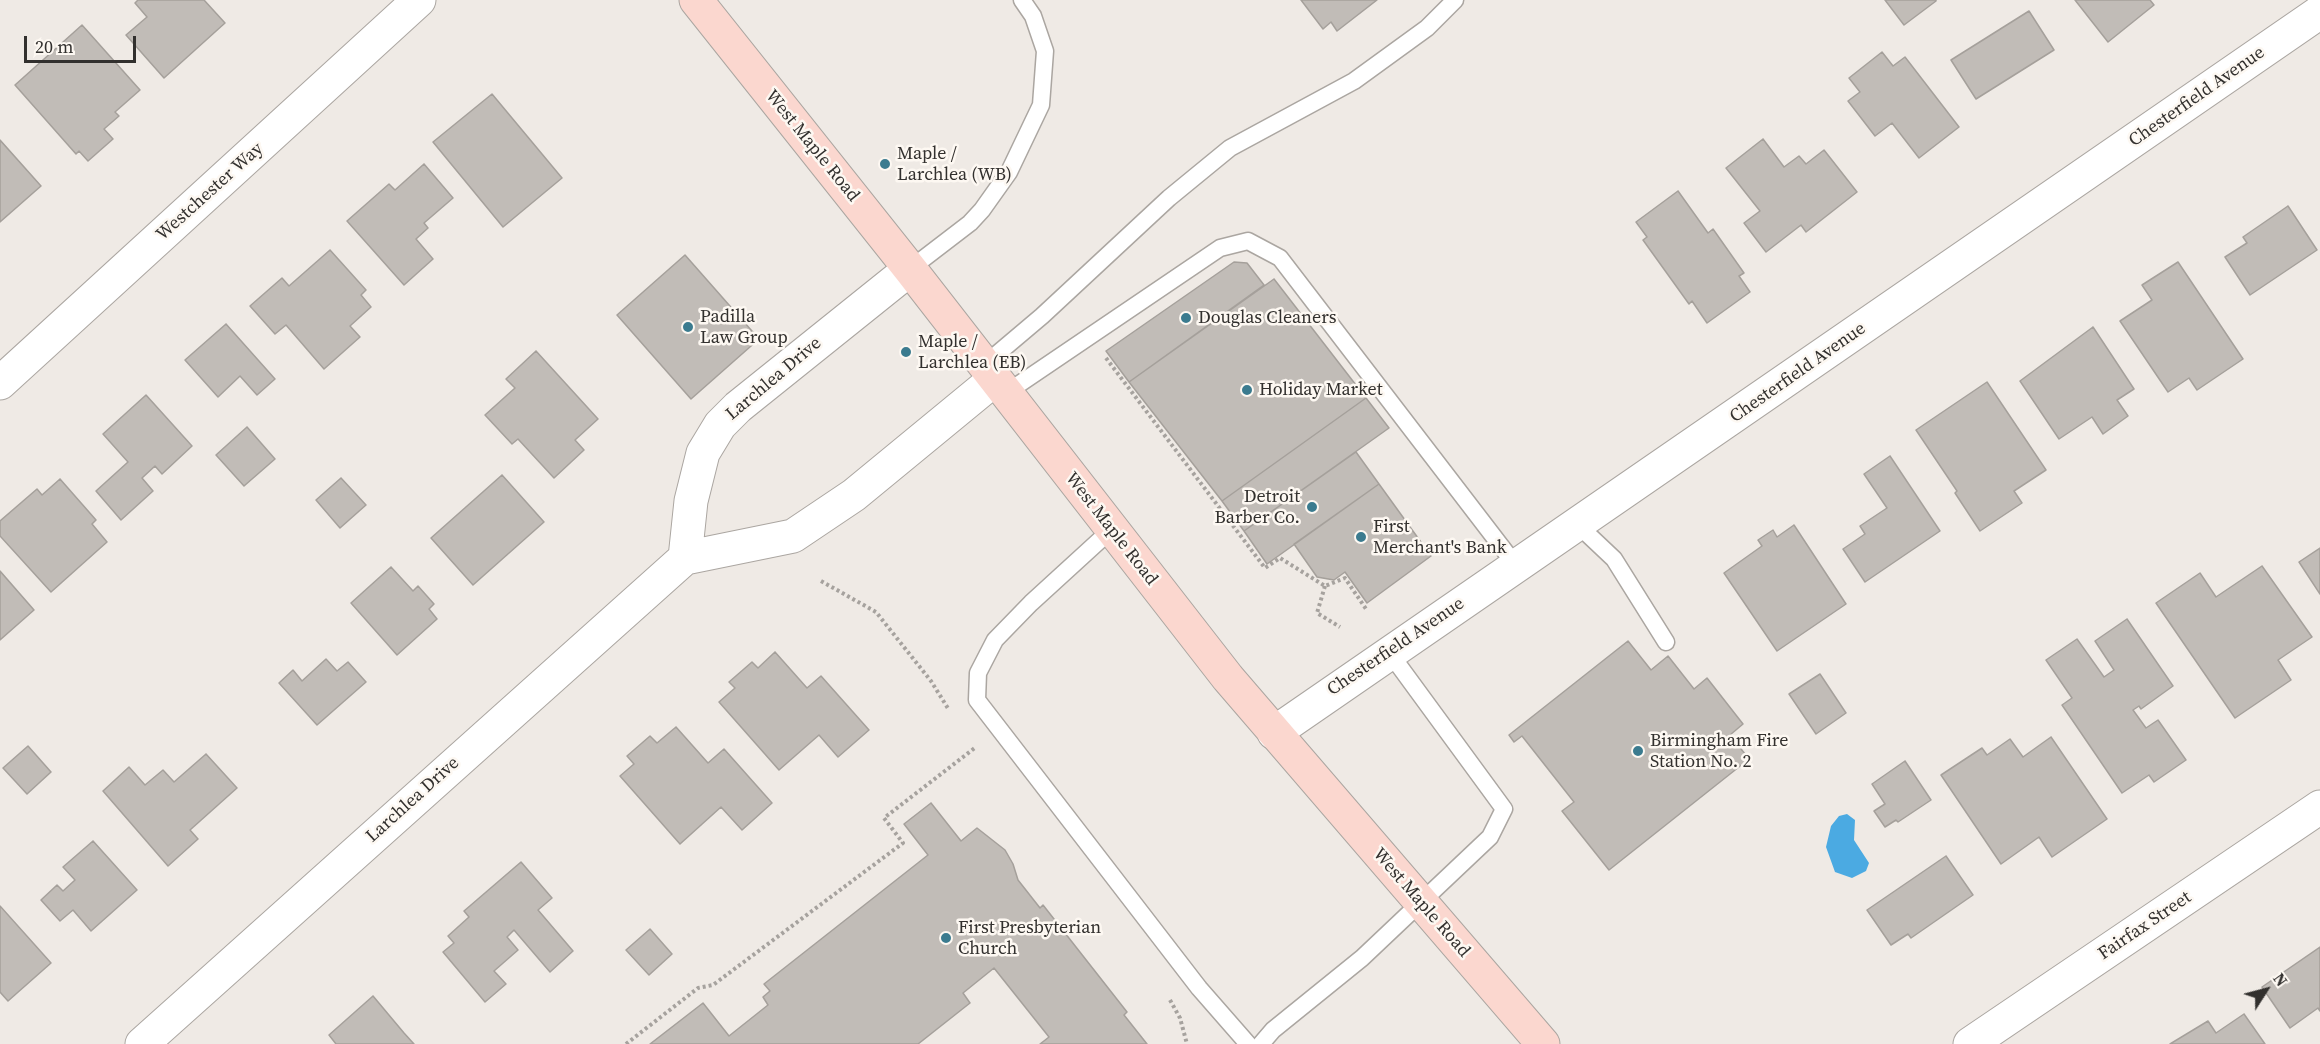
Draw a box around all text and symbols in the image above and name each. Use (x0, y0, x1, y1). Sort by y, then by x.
scale bar (27, 24, 140, 62)
text: 20 m (35, 34, 73, 59)
street label: Chesterfield Avenue (2125, 42, 2269, 152)
street label: West Maple Road (760, 86, 864, 206)
street label: Westchester Way (152, 138, 268, 246)
place label: Maple / Larchlea (WB) (897, 143, 1012, 186)
marker: Maple / Larchlea (WB) (878, 157, 892, 171)
place label: Padilla Law Group (700, 306, 788, 348)
place label: Douglas Cleaners (1198, 307, 1336, 329)
marker: Douglas Cleaners (1179, 311, 1193, 325)
street label: Chesterfield Avenue (1726, 318, 1870, 428)
marker: Padilla Law Group (681, 320, 695, 334)
place label: Maple / Larchlea (EB) (918, 331, 1026, 374)
street label: Larchlea Drive (722, 333, 826, 425)
marker: Maple / Larchlea (EB) (899, 345, 913, 359)
place label: Holiday Market (1259, 379, 1383, 401)
marker: Holiday Market (1240, 383, 1254, 397)
street label: West Maple Road (1060, 468, 1162, 590)
place label: Detroit Barber Co. (1215, 486, 1300, 528)
marker: Detroit Barber Co. (1305, 500, 1319, 514)
place label: First Merchant's Bank (1373, 516, 1507, 558)
marker: First Merchant's Bank (1354, 530, 1368, 544)
street label: Chesterfield Avenue (1323, 593, 1469, 701)
place label: Birmingham Fire Station No. 2 (1650, 730, 1788, 772)
marker: Birmingham Fire Station No. 2 (1631, 744, 1645, 758)
street label: Larchlea Drive (362, 753, 464, 847)
street label: West Maple Road (1368, 844, 1474, 962)
street label: Fairfax Street (2094, 887, 2196, 965)
place label: First Presbyterian Church (958, 917, 1101, 960)
marker: First Presbyterian Church (939, 931, 953, 945)
north arrow (2236, 960, 2296, 1020)
text: N (2268, 968, 2293, 991)

